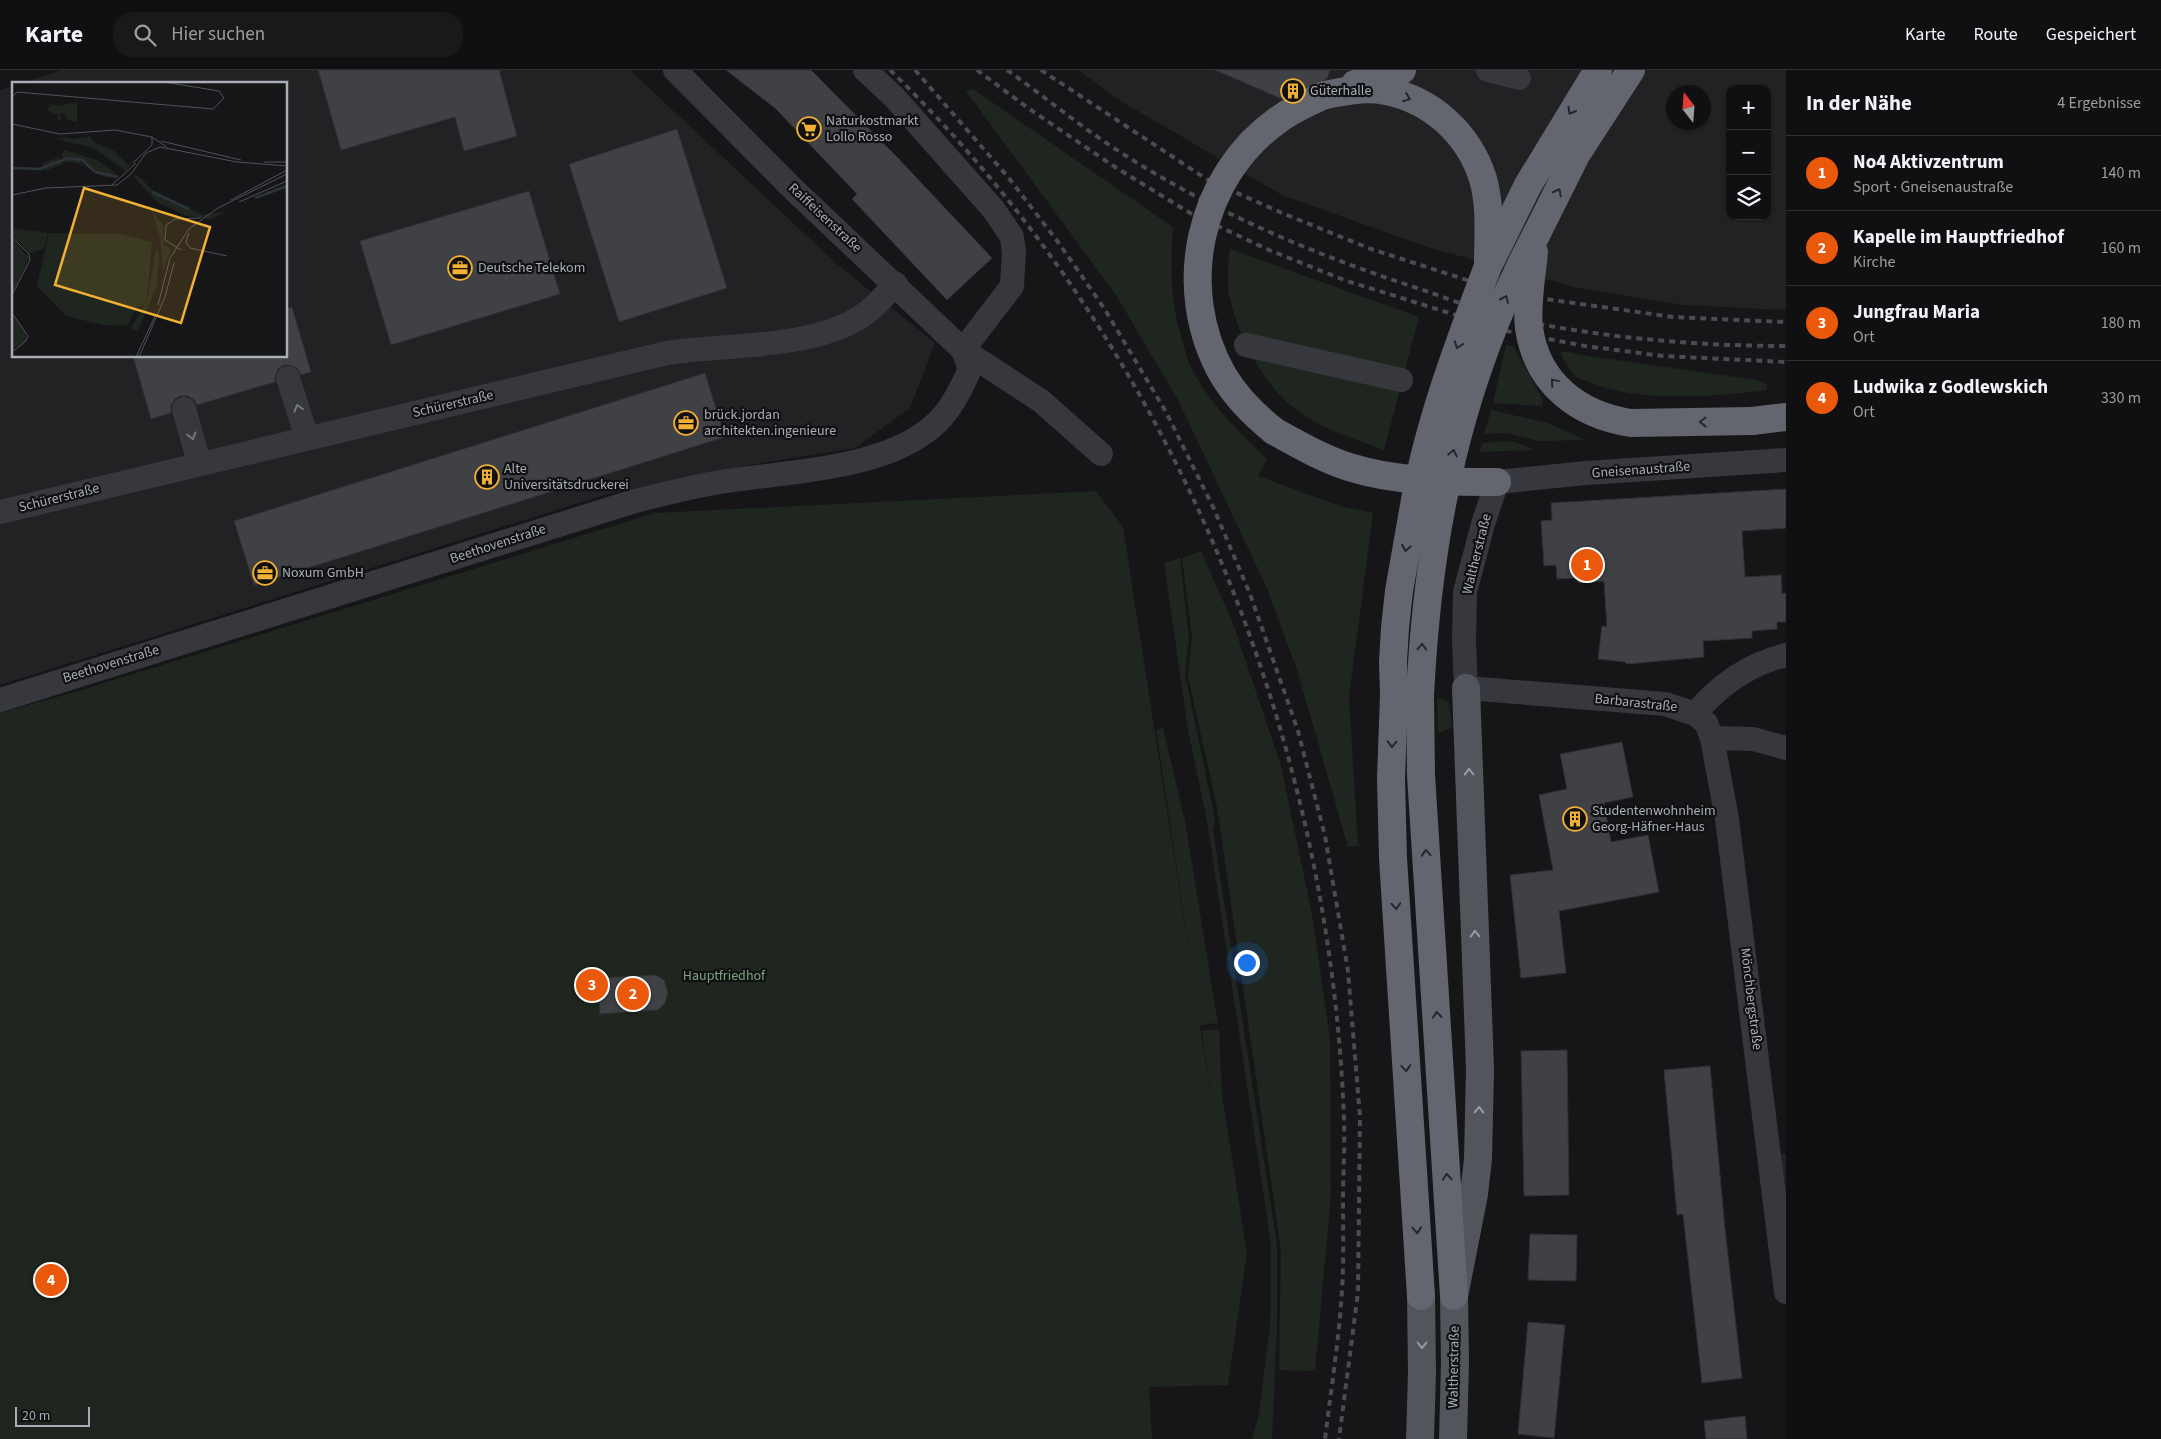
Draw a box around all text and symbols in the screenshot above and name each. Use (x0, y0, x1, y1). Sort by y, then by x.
search box (113, 12, 463, 57)
text: Karte (25, 17, 83, 52)
icon: search (131, 21, 159, 49)
text: Hier suchen (171, 21, 265, 48)
text: Karte (1905, 22, 1945, 47)
text: Route (1973, 22, 2018, 47)
text: Gespeichert (2046, 22, 2136, 47)
building icon: Güterhalle (1280, 78, 1306, 104)
place label: Güterhalle (1310, 81, 1371, 101)
inset map (12, 82, 288, 358)
north arrow (1666, 85, 1711, 130)
map controls (1726, 85, 1771, 220)
button: + (1726, 85, 1771, 130)
text: In der Nähe (1806, 88, 1912, 118)
one-way arrow (1402, 92, 1411, 102)
text: 4 Ergebnisse (2057, 92, 2141, 114)
one-way arrow (1568, 106, 1578, 115)
place label: Naturkostmarkt Lollo Rosso (826, 111, 919, 147)
supermarket icon: Naturkostmarkt Lollo Rosso (796, 116, 822, 142)
button: − (1726, 130, 1771, 175)
text: No4 Aktivzentrum (1853, 149, 2004, 176)
text: 1 (1818, 162, 1826, 184)
text: 140 m (2101, 162, 2141, 184)
button: layers (1726, 175, 1771, 220)
text: Sport · Gneisenaustraße (1853, 176, 2013, 198)
street label: Raiffeisenstraße (784, 179, 866, 257)
one-way arrow (1551, 188, 1561, 197)
text: Kapelle im Hauptfriedhof (1853, 224, 2064, 251)
text: 2 (1818, 237, 1826, 259)
text: 160 m (2101, 237, 2141, 259)
text: Kirche (1853, 251, 1896, 273)
office icon: Deutsche Telekom (447, 255, 473, 281)
place label: Deutsche Telekom (478, 258, 585, 278)
one-way arrow (1499, 295, 1510, 304)
text: Jungfrau Maria (1853, 299, 1980, 326)
text: 3 (1818, 312, 1826, 334)
text: 180 m (2101, 312, 2141, 334)
text: Ort (1853, 326, 1875, 348)
one-way arrow (1454, 340, 1464, 348)
text: Ludwika z Godlewskich (1853, 374, 2048, 401)
one-way arrow (1550, 379, 1559, 388)
street label: Schürerstraße (411, 385, 495, 423)
text: 4 (1818, 387, 1826, 409)
text: 330 m (2101, 387, 2141, 409)
text: Ort (1853, 401, 1875, 423)
one-way arrow (293, 405, 303, 413)
place label: brück.jordan architekten.ingenieure (704, 405, 836, 441)
office icon: brück.jordan architekten.ingenieure (673, 410, 699, 436)
one-way arrow (1699, 416, 1707, 427)
one-way arrow (186, 432, 197, 440)
one-way arrow (1447, 448, 1458, 457)
street label: Gneisenaustraße (1591, 457, 1691, 483)
place label: Alte Universitätsdruckerei (504, 459, 629, 495)
building icon: Alte Universitätsdruckerei (474, 464, 500, 490)
street label: Schürerstraße (17, 478, 101, 518)
street label: Waltherstraße (1457, 512, 1497, 596)
street label: Beethovenstraße (447, 519, 549, 569)
one-way arrow (1402, 544, 1412, 553)
pin: 1 (1571, 546, 1603, 584)
office icon: Noxum GmbH (252, 560, 278, 586)
place label: Noxum GmbH (282, 563, 364, 583)
street label: Beethovenstraße (60, 640, 162, 688)
one-way arrow (1417, 643, 1428, 651)
street label: Barbarastraße (1594, 689, 1678, 717)
one-way arrow (1387, 740, 1397, 748)
one-way arrow (1464, 768, 1474, 776)
place label: Studentenwohnheim Georg-Häfner-Haus (1592, 801, 1716, 837)
building icon: Studentenwohnheim Georg-Häfner-Haus (1562, 806, 1588, 832)
one-way arrow (1421, 849, 1432, 857)
one-way arrow (1390, 902, 1401, 910)
one-way arrow (1470, 930, 1481, 938)
street label: Mönchbergstraße (1735, 947, 1767, 1051)
your location (1234, 950, 1260, 976)
pin: 3 (576, 966, 608, 1004)
park label: Hauptfriedhof (683, 966, 766, 986)
pin: 2 (617, 975, 649, 1013)
one-way arrow (1431, 1011, 1442, 1019)
one-way arrow (1401, 1064, 1412, 1072)
one-way arrow (1474, 1106, 1484, 1114)
one-way arrow (1442, 1173, 1453, 1181)
one-way arrow (1412, 1227, 1423, 1235)
pin: 4 (35, 1261, 67, 1299)
street label: Waltherstraße (1443, 1326, 1465, 1408)
one-way arrow (1417, 1341, 1427, 1349)
scale bar (15, 1404, 90, 1427)
text: 20 m (22, 1406, 50, 1426)

